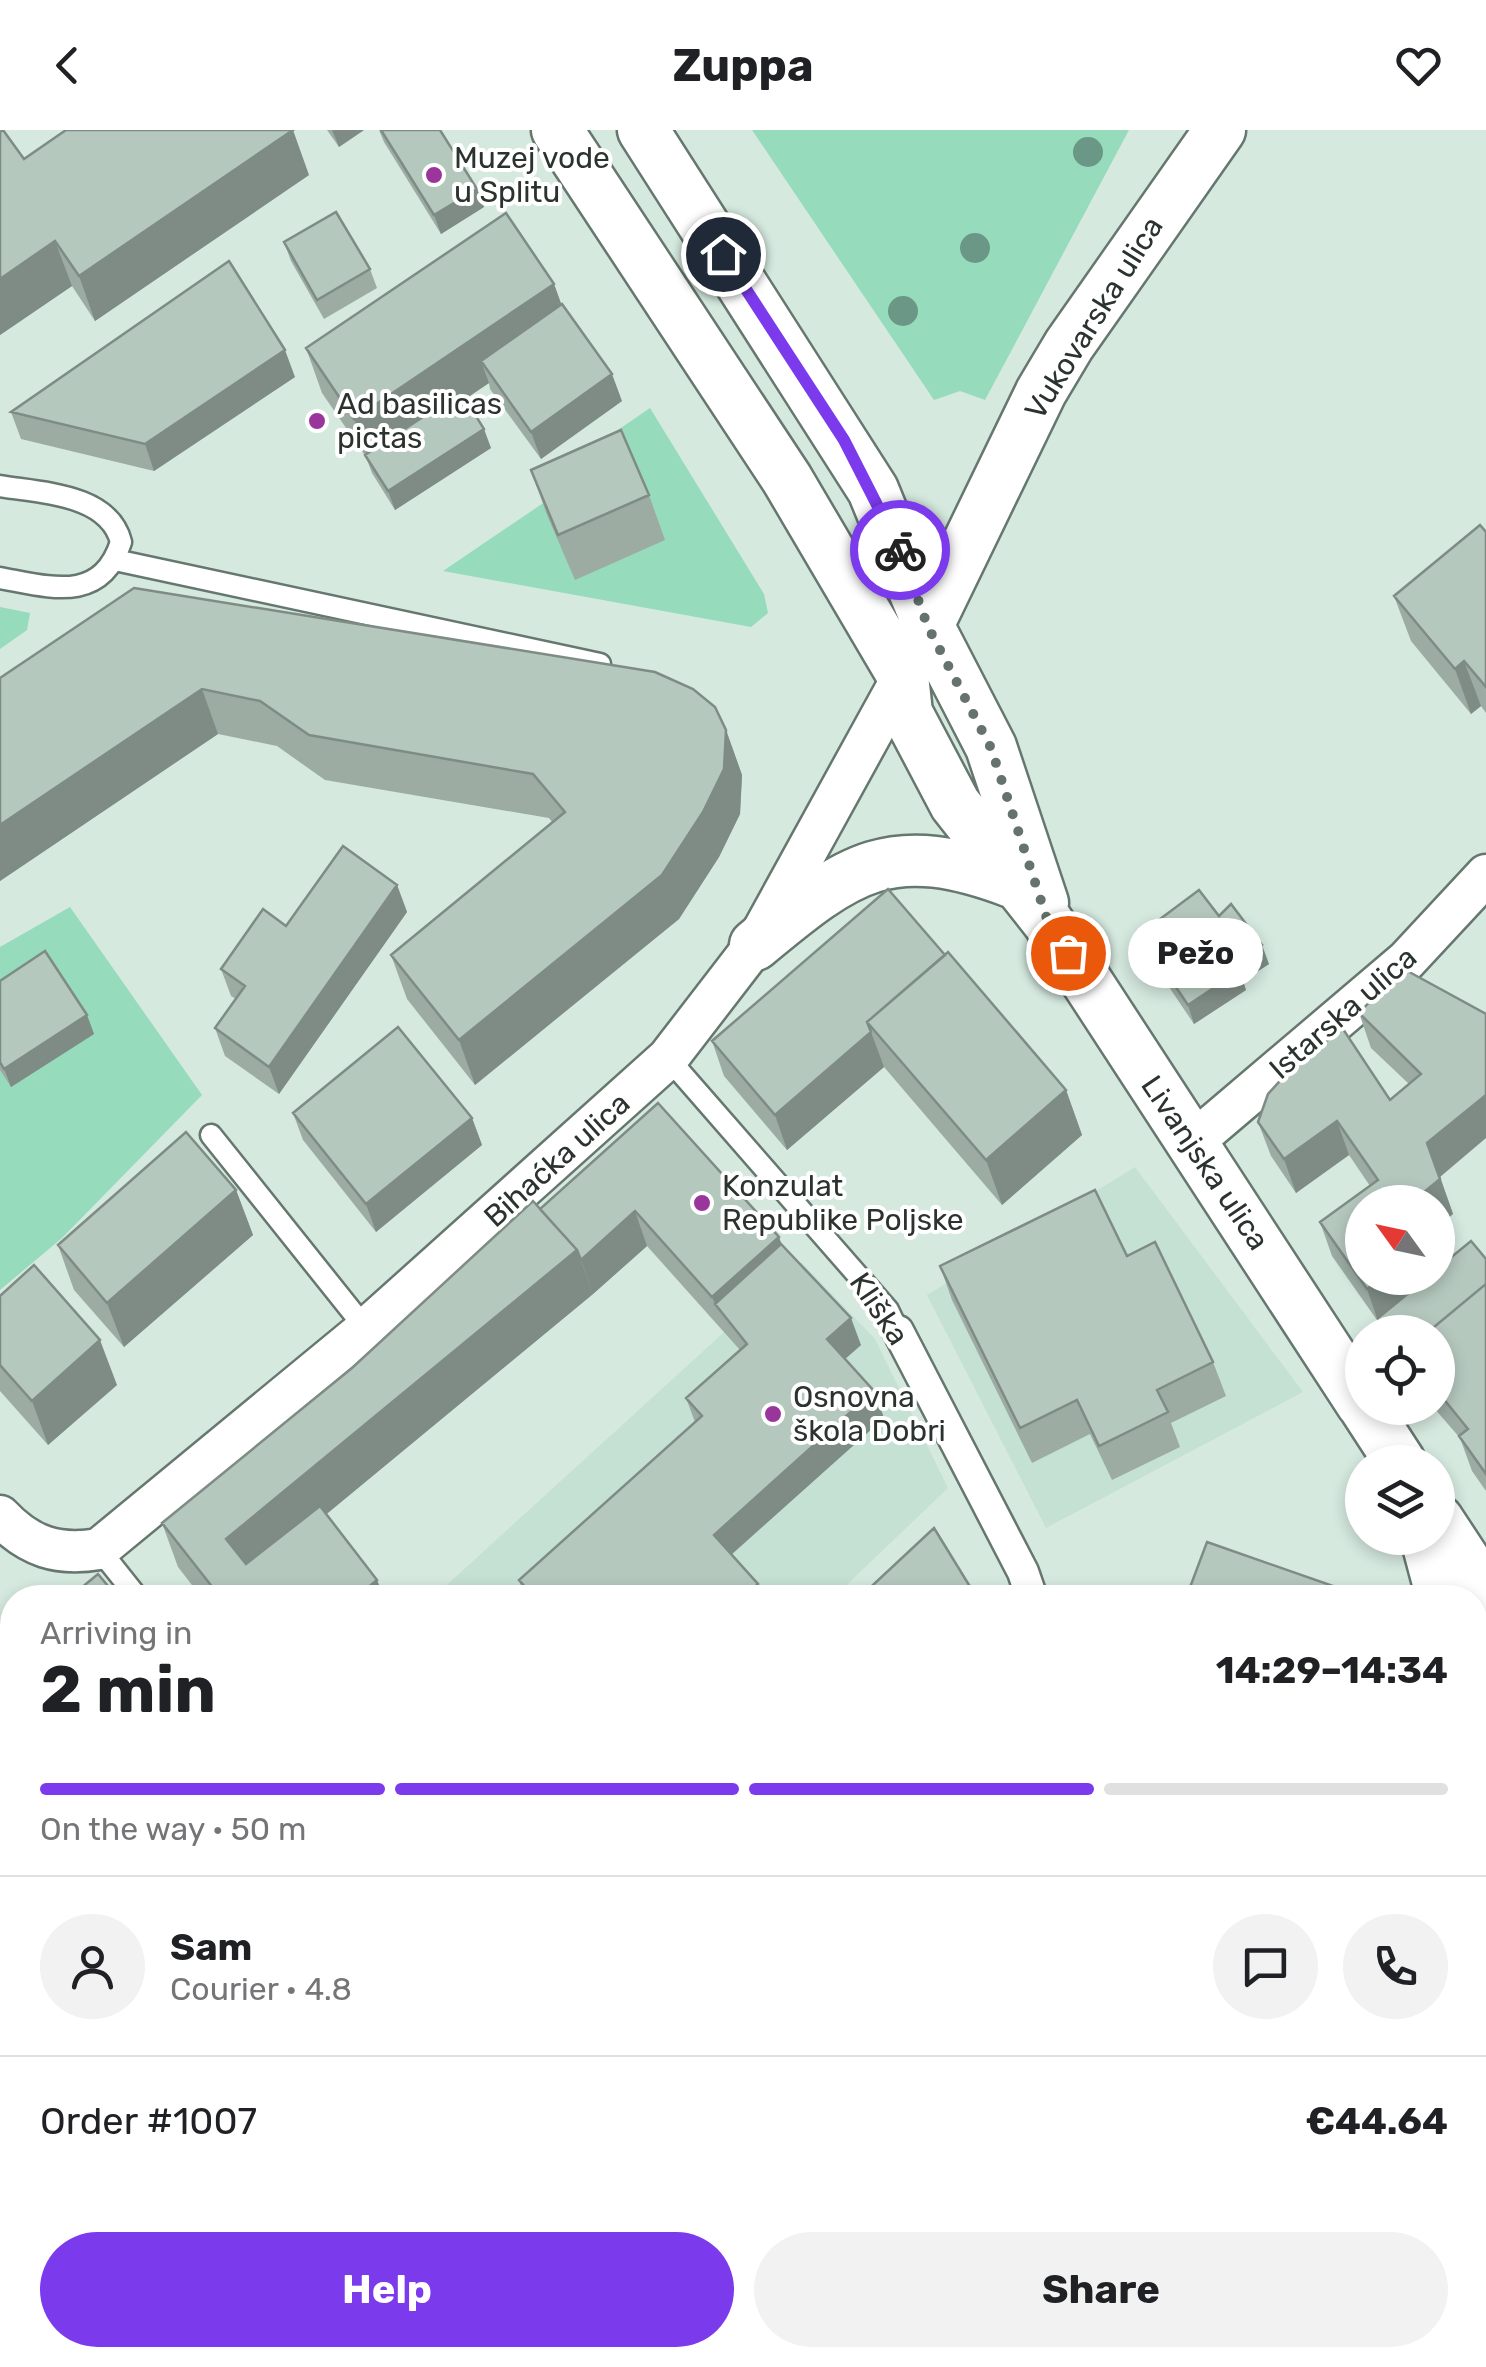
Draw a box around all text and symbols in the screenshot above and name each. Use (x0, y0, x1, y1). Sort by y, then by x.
icon: back (40, 38, 95, 93)
icon: heart (1391, 38, 1446, 93)
text: Zuppa (672, 39, 814, 92)
place label: Muzej vode u Splitu (454, 140, 610, 210)
marker: Muzej vode u Splitu (423, 164, 445, 186)
street label: Vukovarska ulica (1017, 210, 1171, 426)
pin (681, 212, 766, 297)
icon: home (696, 227, 751, 282)
place label: Ad basilicas pictas (337, 386, 502, 456)
marker: Ad basilicas pictas (306, 410, 328, 432)
courier (850, 500, 950, 600)
icon: bike (873, 523, 928, 578)
pin (1026, 911, 1111, 996)
callout: Pežo (1128, 918, 1263, 988)
icon: bag (1041, 926, 1096, 981)
text: Pežo (1157, 934, 1234, 972)
street label: Istarska ulica (1262, 939, 1424, 1087)
street label: Livanjska ulica (1133, 1069, 1277, 1257)
street label: Bihaćka ulica (477, 1085, 637, 1235)
place label: Konzulat Republike Poljske (722, 1168, 964, 1238)
north arrow (1345, 1185, 1455, 1295)
map controls (1345, 1185, 1455, 1555)
marker: Konzulat Republike Poljske (691, 1192, 713, 1214)
street label: Kliška (842, 1266, 916, 1352)
button: locate (1345, 1315, 1455, 1425)
place label: Osnovna škola Dobri (793, 1379, 946, 1449)
marker: Osnovna škola Dobri (762, 1403, 784, 1425)
button: layers (1345, 1445, 1455, 1555)
text: Arriving in (40, 1614, 192, 1652)
text: 14:29–14:34 (1216, 1647, 1448, 1693)
text: 2 min (40, 1651, 216, 1728)
text: On the way · 50 m (40, 1810, 306, 1848)
button: person (40, 1914, 145, 2019)
button: chat (1213, 1914, 1318, 2019)
button: phone (1343, 1914, 1448, 2019)
text: Sam (170, 1924, 252, 1970)
text: Courier · 4.8 (170, 1970, 352, 2008)
text: Order #1007 (40, 2098, 257, 2144)
text: €44.64 (1305, 2098, 1448, 2144)
button: Help (40, 2232, 734, 2347)
button: Share (754, 2232, 1448, 2347)

